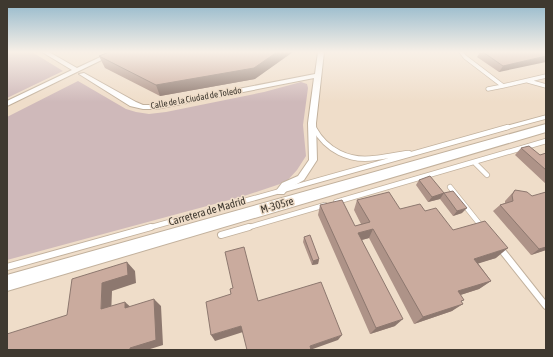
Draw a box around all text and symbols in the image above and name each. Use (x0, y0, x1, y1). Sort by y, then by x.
street label: Calle de la Ciudad de Toledo (150, 85, 242, 111)
street label: Carretera de Madrid (167, 194, 247, 228)
street label: M-305re (259, 195, 295, 215)

